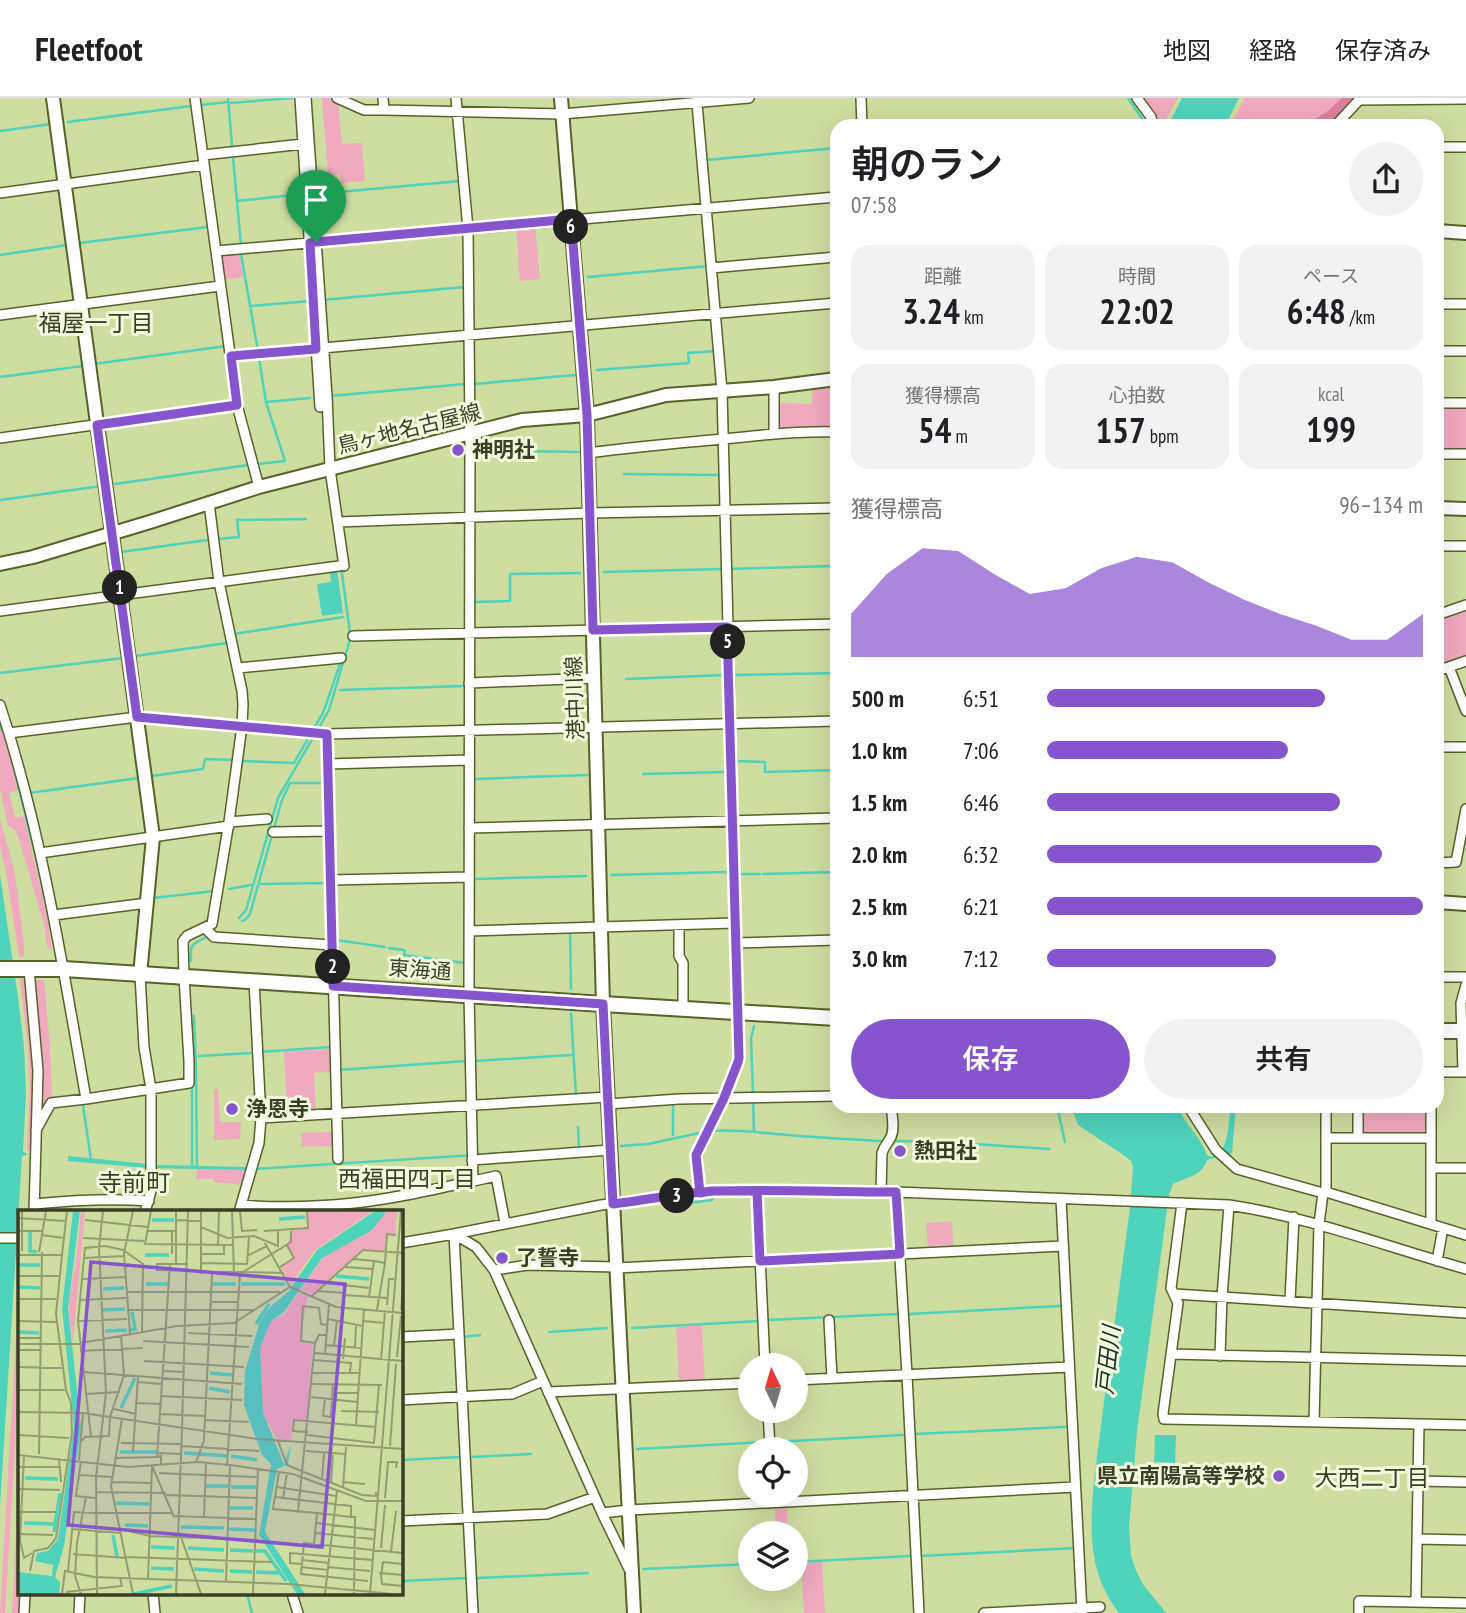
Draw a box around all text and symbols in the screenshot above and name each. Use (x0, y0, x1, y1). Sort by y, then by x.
text: Fleetfoot (35, 27, 142, 70)
text: 地図 (1163, 35, 1211, 66)
text: 経路 (1249, 35, 1297, 66)
text: 保存済み (1335, 35, 1431, 66)
text: 朝のラン (851, 139, 1003, 188)
button: share (1349, 142, 1423, 216)
pin (286, 170, 346, 242)
icon: arrive (297, 181, 335, 219)
text: 07:58 (851, 190, 897, 219)
pin: 6 (554, 209, 588, 244)
text: 6 (566, 214, 575, 238)
text: 距離 (924, 264, 962, 288)
text: 時間 (1118, 264, 1156, 288)
text: ペース (1303, 264, 1359, 288)
text: 3.24 (902, 288, 960, 334)
text: 22:02 (1099, 288, 1175, 334)
text: 6:48 (1287, 288, 1346, 334)
text: km (960, 305, 984, 329)
text: /km (1346, 305, 1375, 329)
district label: 福屋一丁目 (39, 308, 154, 337)
text: kcal (1318, 382, 1344, 406)
text: 獲得標高 (905, 383, 981, 407)
text: 心拍数 (1108, 383, 1166, 407)
street label: 鳥ヶ地名古屋線 (334, 398, 483, 459)
text: 199 (1306, 406, 1356, 452)
text: 54 (918, 407, 952, 453)
text: 157 (1095, 407, 1146, 453)
text: m (952, 424, 968, 448)
text: bpm (1146, 424, 1179, 448)
place label: 神明社 (472, 436, 535, 463)
marker: 神明社 (450, 442, 466, 458)
text: 96–134 m (1339, 490, 1423, 519)
text: 獲得標高 (851, 494, 943, 523)
pin: 1 (102, 570, 138, 606)
text: 1 (115, 575, 124, 599)
pin: 5 (710, 624, 746, 660)
text: 5 (723, 629, 732, 653)
street label: 港中川線 (560, 656, 589, 740)
text: 500 m (851, 684, 904, 713)
text: 6:51 (963, 684, 999, 713)
text: 1.0 km (851, 736, 907, 765)
text: 7:06 (963, 736, 999, 765)
text: 1.5 km (851, 788, 907, 817)
text: 6:46 (963, 788, 999, 817)
text: 2.0 km (851, 840, 907, 869)
text: 6:32 (963, 840, 999, 869)
text: 2.5 km (851, 892, 907, 921)
text: 6:21 (963, 892, 999, 921)
text: 3.0 km (851, 944, 907, 973)
text: 7:12 (963, 944, 999, 973)
pin: 2 (316, 950, 350, 984)
text: 2 (328, 954, 337, 978)
street label: 東海通 (388, 954, 452, 985)
button: 保存 (851, 1019, 1130, 1099)
button: 共有 (1144, 1019, 1423, 1099)
place label: 浄恩寺 (246, 1095, 309, 1122)
marker: 浄恩寺 (224, 1101, 240, 1117)
place label: 熱田社 (914, 1137, 977, 1164)
marker: 熱田社 (892, 1143, 908, 1159)
district label: 西福田四丁目 (338, 1164, 476, 1193)
district label: 寺前町 (98, 1167, 170, 1198)
pin: 3 (660, 1178, 694, 1214)
text: 3 (672, 1183, 681, 1207)
inset map (18, 1210, 402, 1596)
place label: 了誓寺 (516, 1244, 579, 1271)
marker: 了誓寺 (494, 1250, 510, 1266)
water label: 戸田川 (1089, 1321, 1126, 1396)
north arrow (738, 1353, 808, 1423)
map controls (738, 1353, 808, 1591)
button: locate (738, 1437, 808, 1507)
place label: 県立南陽高等学校 (1097, 1462, 1265, 1489)
district label: 大西二丁目 (1315, 1463, 1430, 1492)
marker: 県立南陽高等学校 (1271, 1468, 1287, 1484)
button: layers (738, 1521, 808, 1591)

